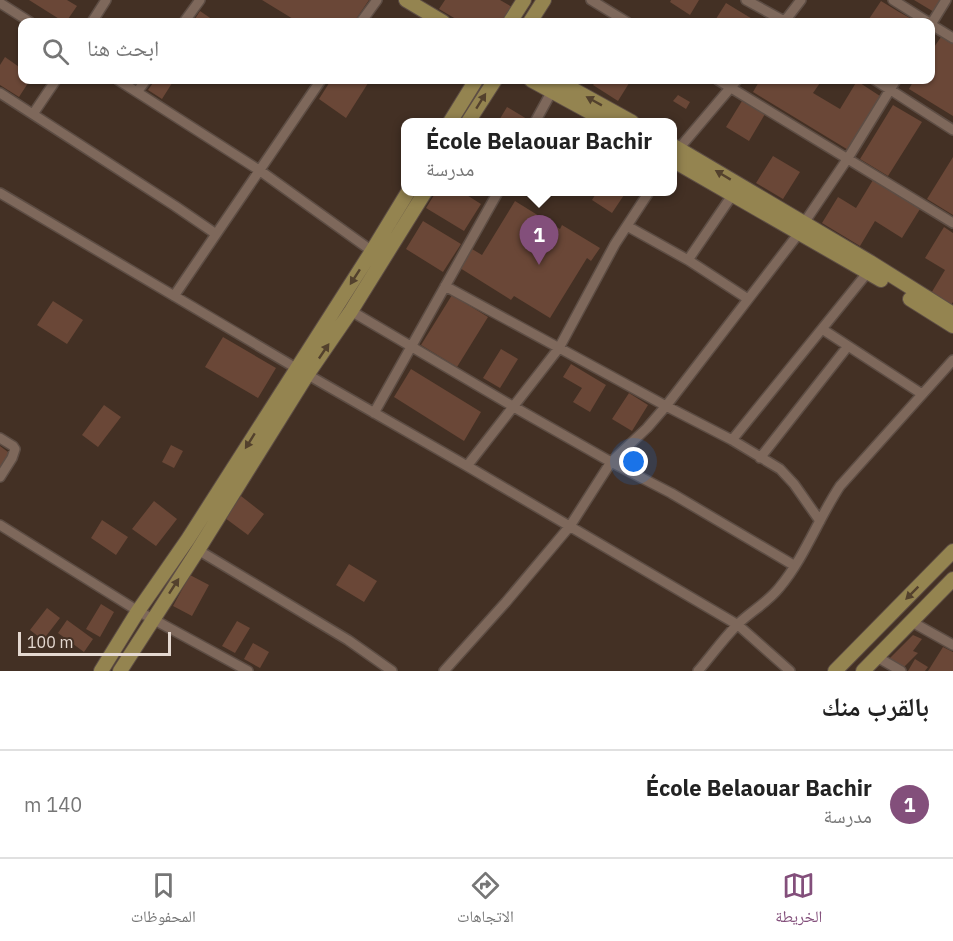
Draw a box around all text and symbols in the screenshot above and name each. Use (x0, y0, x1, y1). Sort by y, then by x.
search box (18, 18, 935, 84)
text: ابحث هنا (87, 33, 159, 62)
icon: search (39, 35, 72, 68)
one-way arrow (476, 93, 487, 109)
one-way arrow (585, 96, 602, 106)
popup (401, 118, 677, 196)
text: École Belaouar Bachir (426, 126, 652, 155)
text: مدرسة (426, 155, 474, 182)
one-way arrow (715, 170, 731, 181)
pin: 1 (520, 216, 558, 265)
one-way arrow (350, 269, 361, 285)
one-way arrow (318, 343, 330, 359)
one-way arrow (245, 433, 256, 449)
your location (619, 447, 648, 476)
one-way arrow (169, 578, 180, 595)
one-way arrow (905, 586, 919, 601)
scale bar (18, 629, 171, 656)
text: 100 m (27, 632, 74, 652)
text: بالقرب منك (821, 689, 929, 723)
text: École Belaouar Bachir (646, 773, 872, 802)
text: 140 m (24, 791, 82, 818)
text: 1 (904, 791, 916, 818)
text: مدرسة (823, 802, 872, 829)
tab: المحفوظات (131, 869, 196, 932)
tab: الاتجاهات (457, 869, 514, 932)
tab: الخريطة (775, 869, 822, 932)

